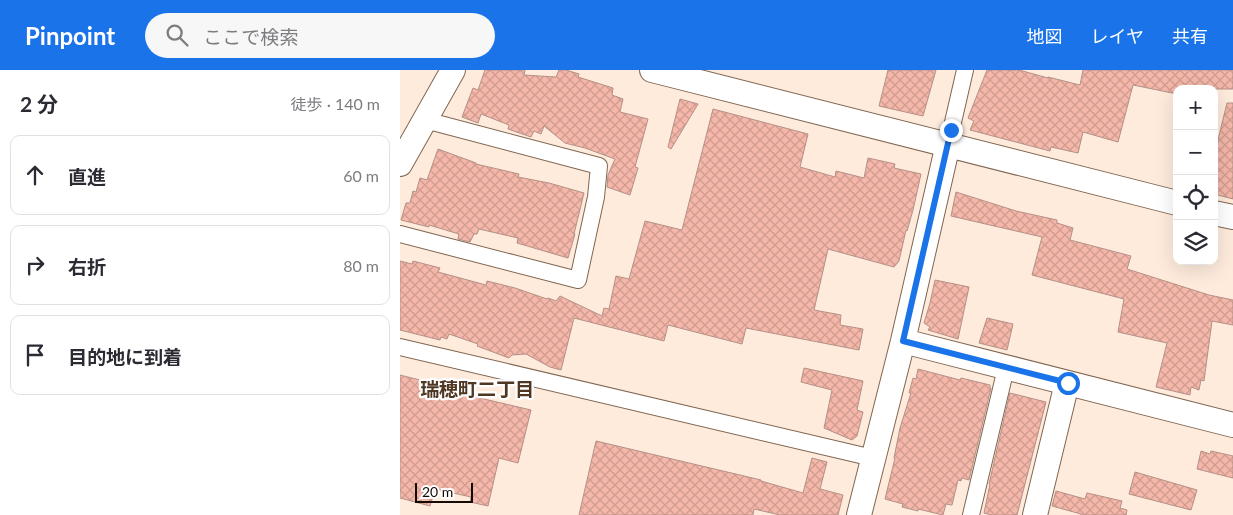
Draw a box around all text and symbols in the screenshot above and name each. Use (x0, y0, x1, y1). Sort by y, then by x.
search box (145, 13, 495, 58)
text: Pinpoint (25, 21, 115, 50)
icon: search (163, 21, 191, 49)
text: ここで検索 (203, 25, 298, 48)
text: 地図 (1027, 25, 1063, 47)
text: レイヤ (1091, 25, 1144, 47)
text: 共有 (1172, 25, 1208, 47)
map controls (1173, 85, 1218, 265)
button: + (1173, 85, 1218, 130)
text: 2 分 (20, 91, 58, 116)
text: 徒歩 · 140 m (291, 94, 380, 113)
route end (940, 119, 963, 142)
button: − (1173, 130, 1218, 175)
icon: ahead (21, 161, 49, 189)
text: 直進 (68, 165, 106, 188)
text: 60 m (343, 166, 379, 185)
button: locate (1173, 175, 1218, 220)
button: layers (1173, 220, 1218, 265)
icon: right (21, 251, 49, 279)
text: 右折 (68, 255, 106, 278)
text: 80 m (343, 256, 379, 275)
icon: arrive (21, 341, 49, 369)
text: 目的地に到着 (68, 345, 182, 368)
route start (1057, 372, 1080, 395)
district label: 瑞穂町二丁目 (420, 377, 534, 400)
scale bar (415, 480, 472, 503)
text: 20 m (422, 483, 453, 500)

